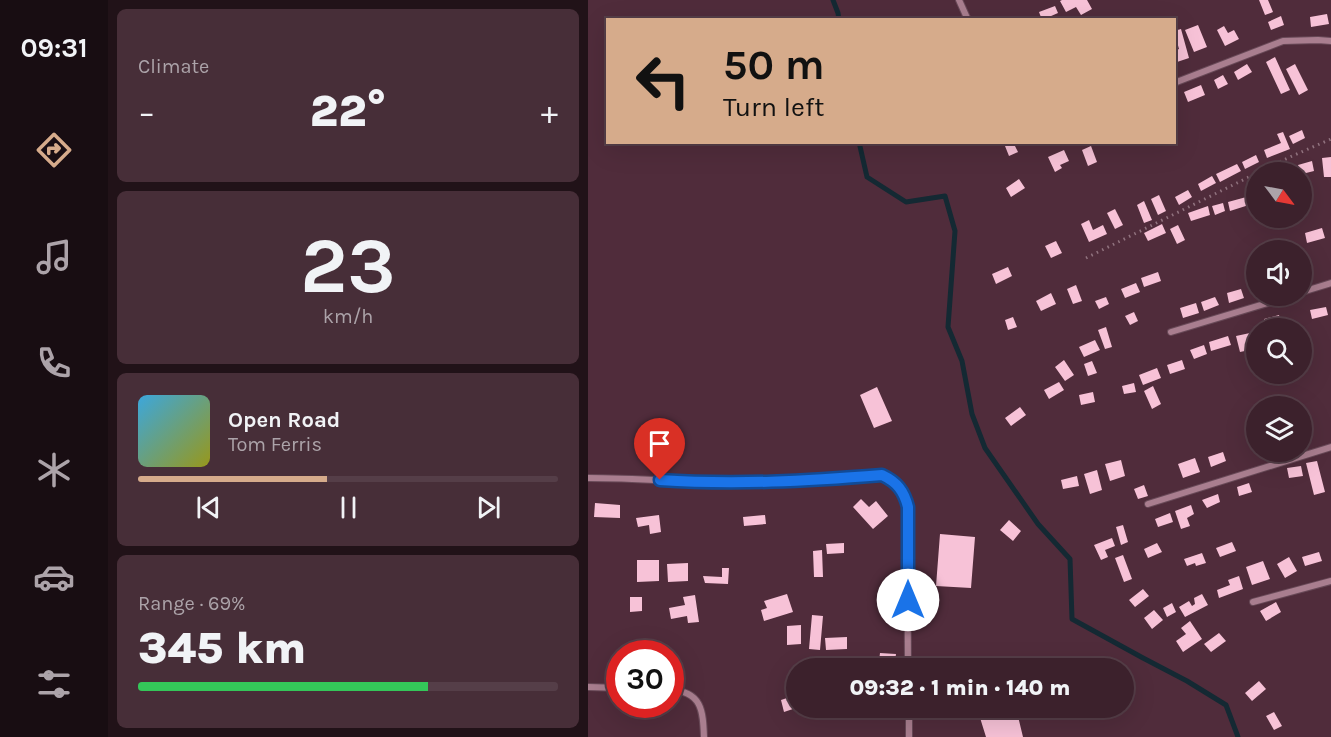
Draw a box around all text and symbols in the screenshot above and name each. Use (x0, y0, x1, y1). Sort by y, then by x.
text: 09:31 (20, 32, 88, 64)
text: 50 m (723, 40, 825, 90)
icon: left (624, 42, 702, 120)
text: Climate (138, 55, 209, 78)
text: 22° (310, 85, 386, 137)
text: Turn left (723, 91, 824, 123)
text: − (138, 93, 155, 131)
text: + (541, 93, 558, 131)
icon: directions (33, 129, 75, 171)
north arrow (1246, 162, 1312, 228)
map controls (1246, 162, 1312, 462)
text: 23 (300, 220, 396, 312)
icon: music (33, 236, 75, 278)
button: sound (1246, 240, 1312, 306)
text: km/h (323, 305, 373, 328)
button: search (1246, 318, 1312, 384)
icon: phone (33, 342, 75, 384)
button: layers (1246, 396, 1312, 462)
text: Open Road (228, 407, 340, 433)
pin (634, 418, 685, 480)
icon: arrive (643, 427, 676, 460)
text: Tom Ferris (228, 433, 322, 456)
icon: climate (33, 449, 75, 491)
icon: previous (192, 491, 225, 524)
icon: pause (332, 491, 365, 524)
icon: next (472, 491, 505, 524)
icon: car (33, 556, 75, 598)
position arrow (876, 568, 940, 632)
text: Range · 69% (138, 592, 246, 615)
text: 345 km (138, 622, 306, 674)
speed limit sign: 30 (606, 640, 684, 718)
icon: filters (33, 663, 75, 705)
text: 09:32 · 1 min · 140 m (850, 675, 1070, 701)

